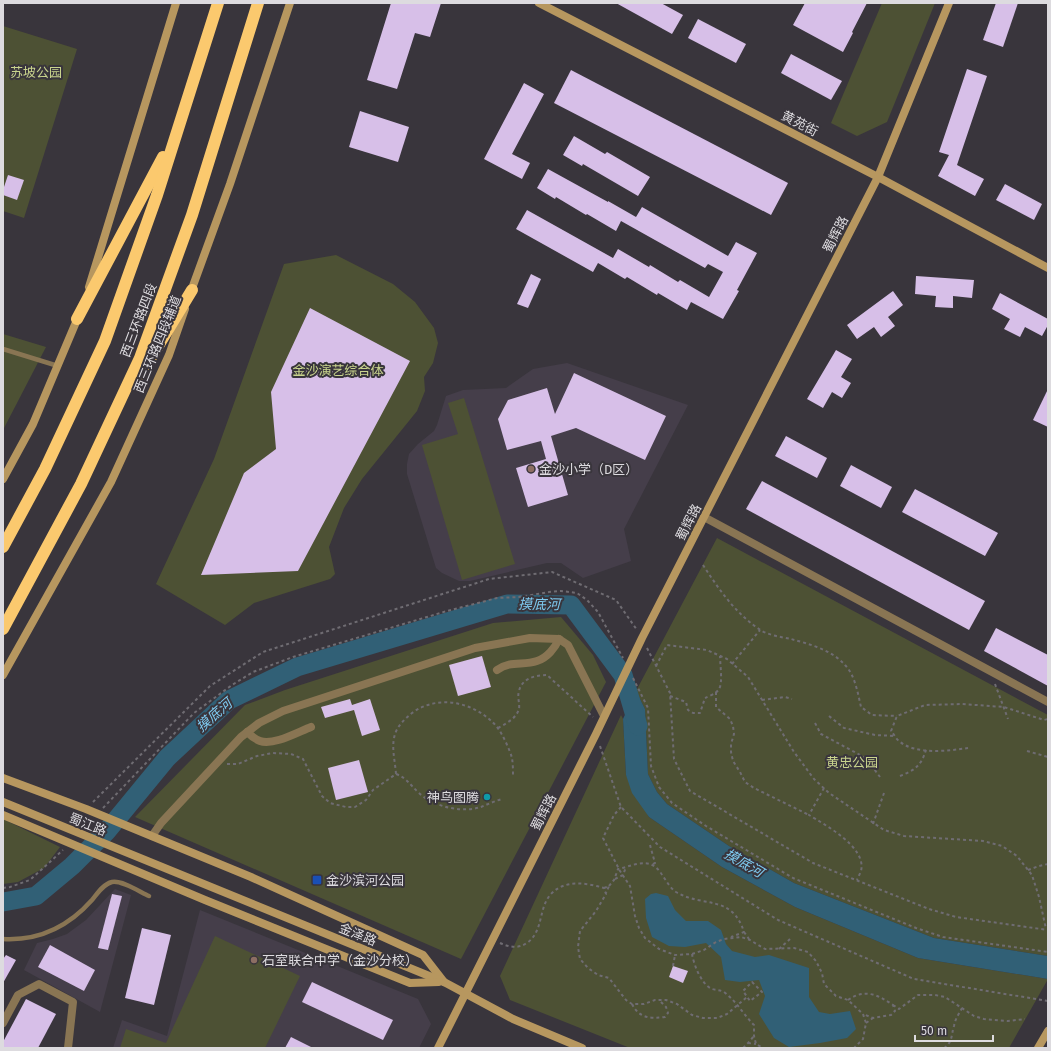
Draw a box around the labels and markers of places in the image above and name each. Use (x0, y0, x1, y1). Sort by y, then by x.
place label: 金沙小学（D区） (539, 462, 638, 477)
marker: 金沙小学（D区） (526, 464, 536, 474)
place label: 神鸟图腾 (427, 790, 479, 805)
marker: 神鸟图腾 (482, 792, 492, 802)
place label: 金沙滨河公园 (326, 873, 404, 888)
marker: 金沙滨河公园 (311, 874, 323, 886)
place label: 石室联合中学（金沙分校） (262, 953, 418, 968)
marker: 石室联合中学（金沙分校） (249, 955, 259, 965)

